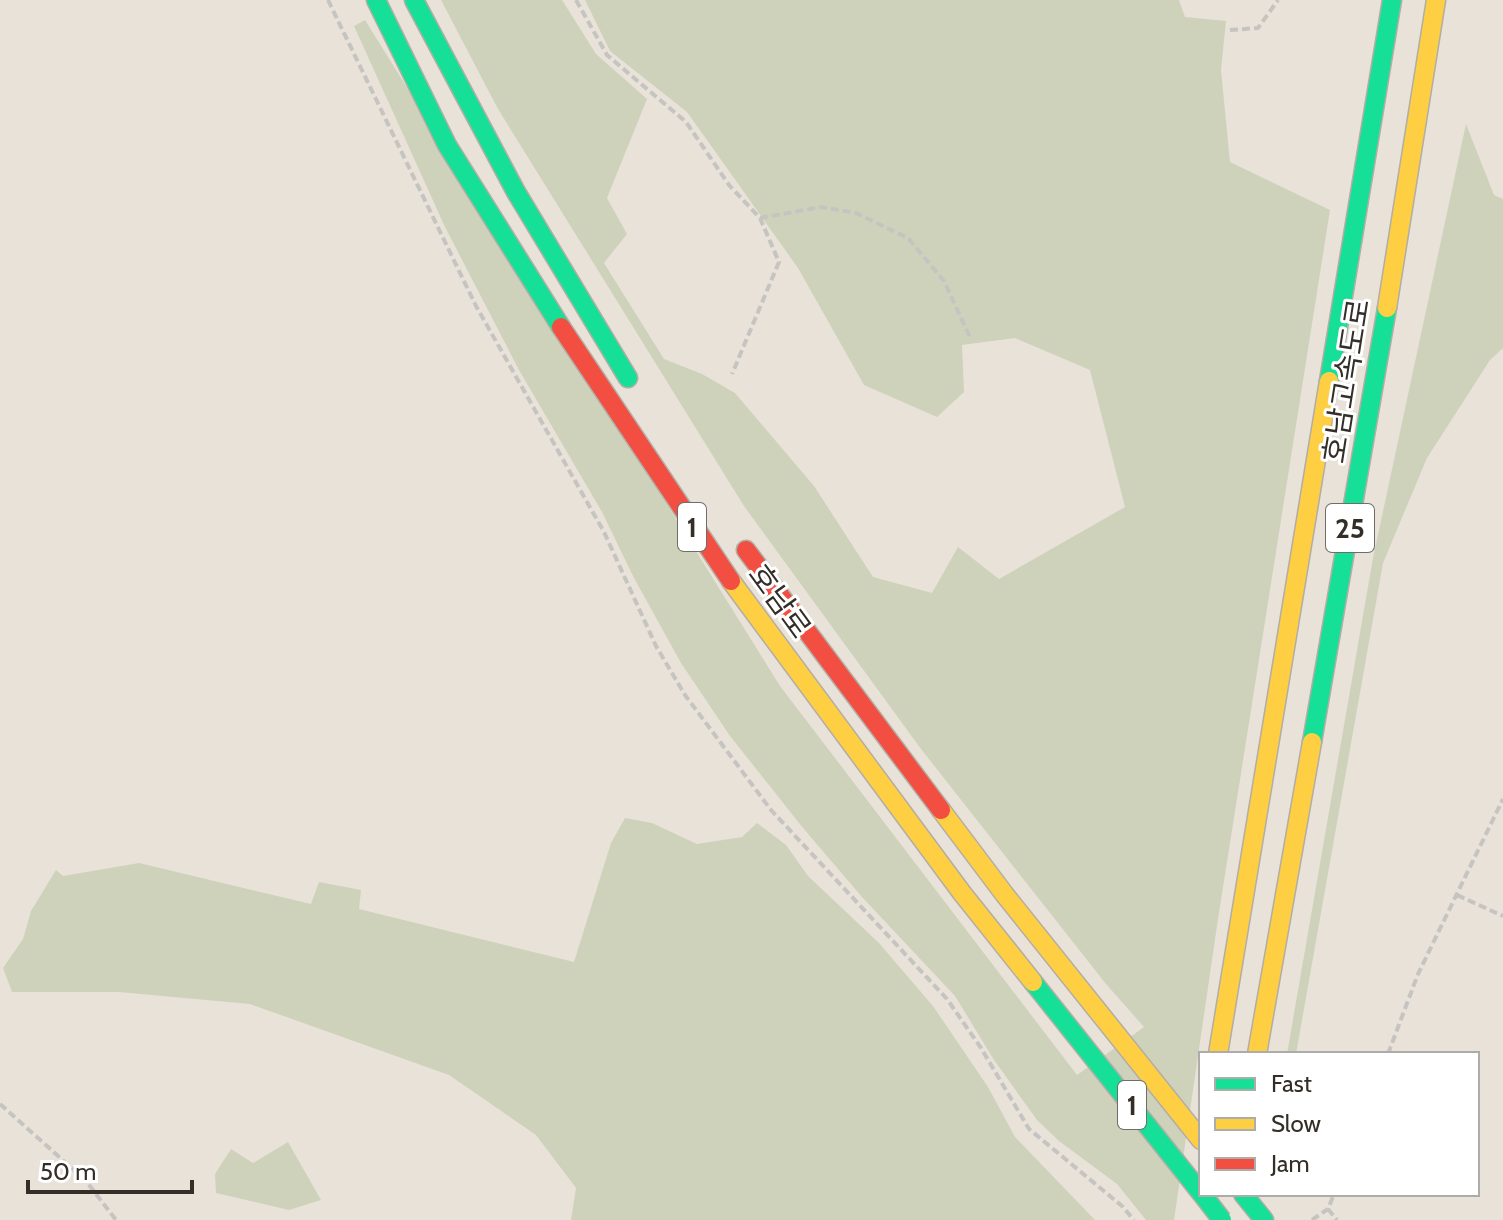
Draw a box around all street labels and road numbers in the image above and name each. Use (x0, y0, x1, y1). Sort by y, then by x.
street label: 호남고속도로 (1315, 296, 1377, 466)
road number: 1 (678, 503, 706, 551)
road number: 25 (1326, 504, 1374, 552)
street label: 호남로 (741, 557, 819, 645)
road number: 1 (1118, 1081, 1146, 1129)

